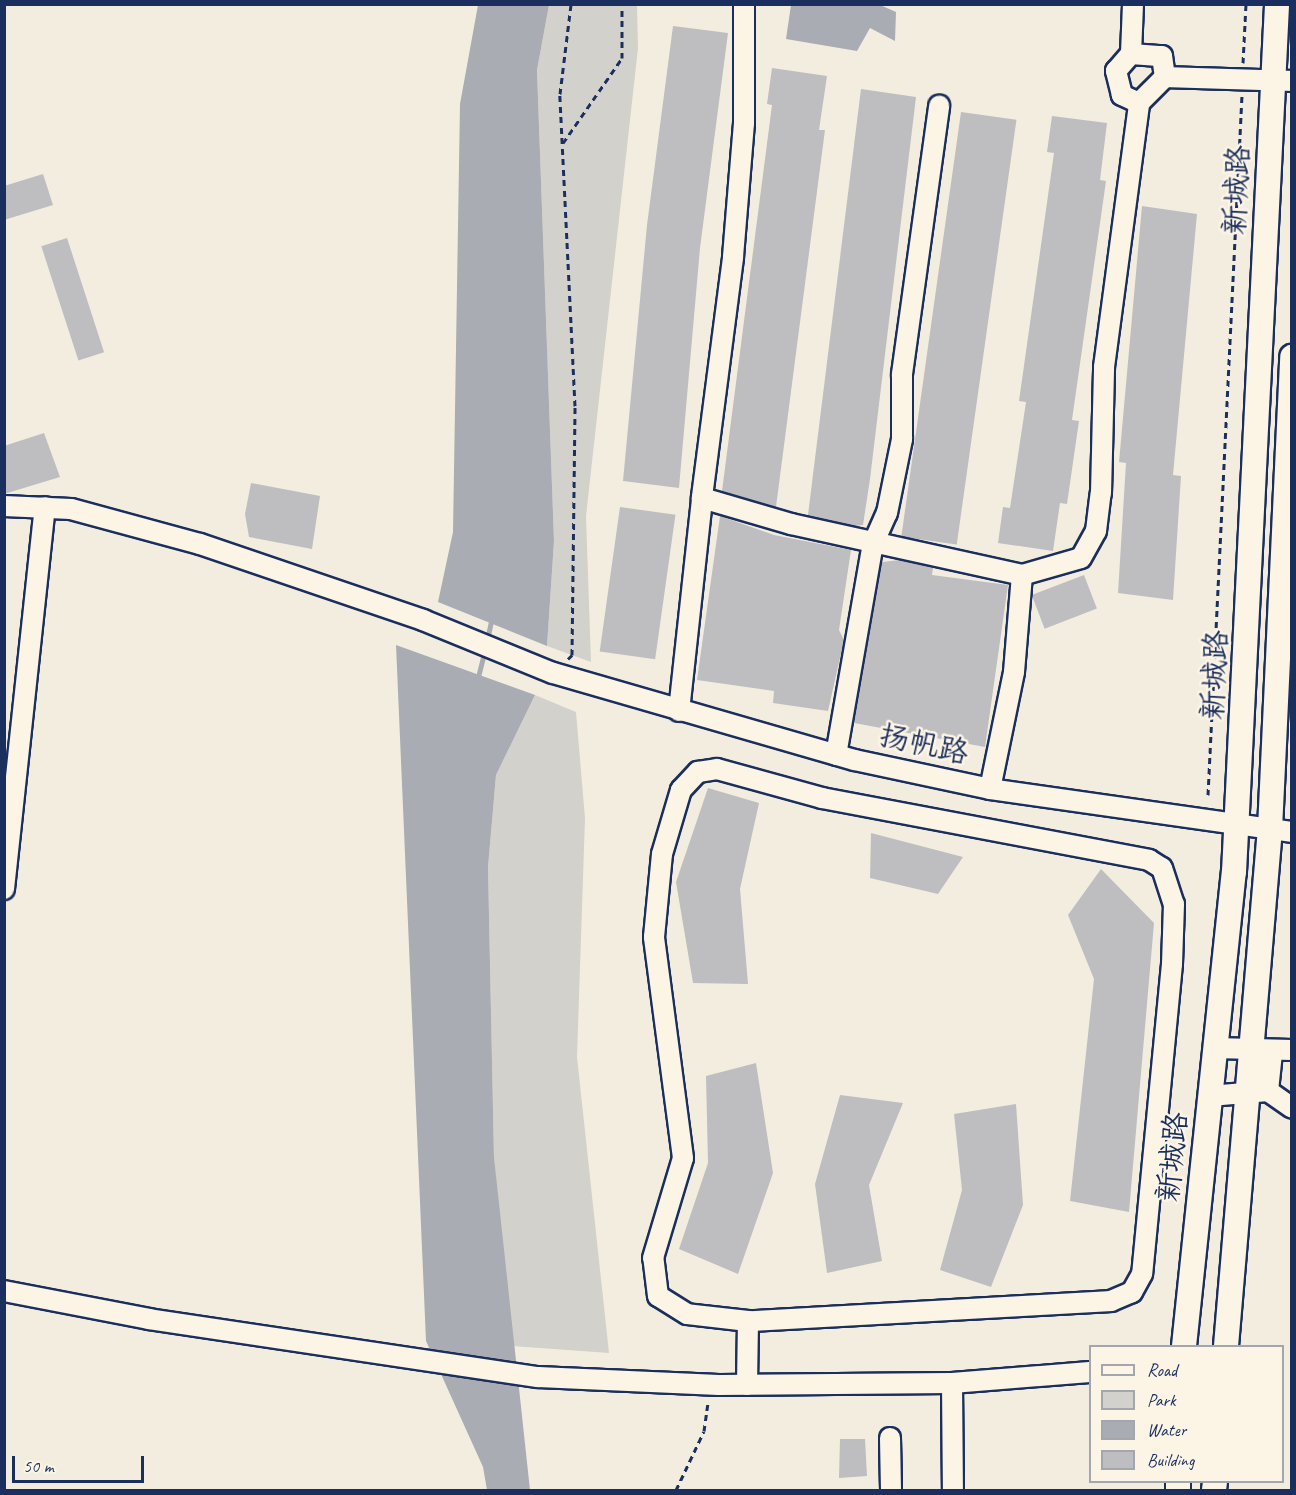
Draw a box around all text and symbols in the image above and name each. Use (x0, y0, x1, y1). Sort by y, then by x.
street label: 新城路 (1216, 144, 1256, 236)
street label: 新城路 (1194, 629, 1234, 721)
street label: 扬帆路 (876, 717, 972, 771)
street label: 新城路 (1149, 1110, 1195, 1204)
legend (1089, 1345, 1284, 1483)
text: Road (1147, 1359, 1177, 1381)
text: Park (1147, 1389, 1176, 1411)
text: Water (1147, 1419, 1186, 1441)
scale bar (15, 1444, 147, 1482)
text: Building (1147, 1449, 1194, 1471)
text: 50 m (23, 1455, 54, 1477)

